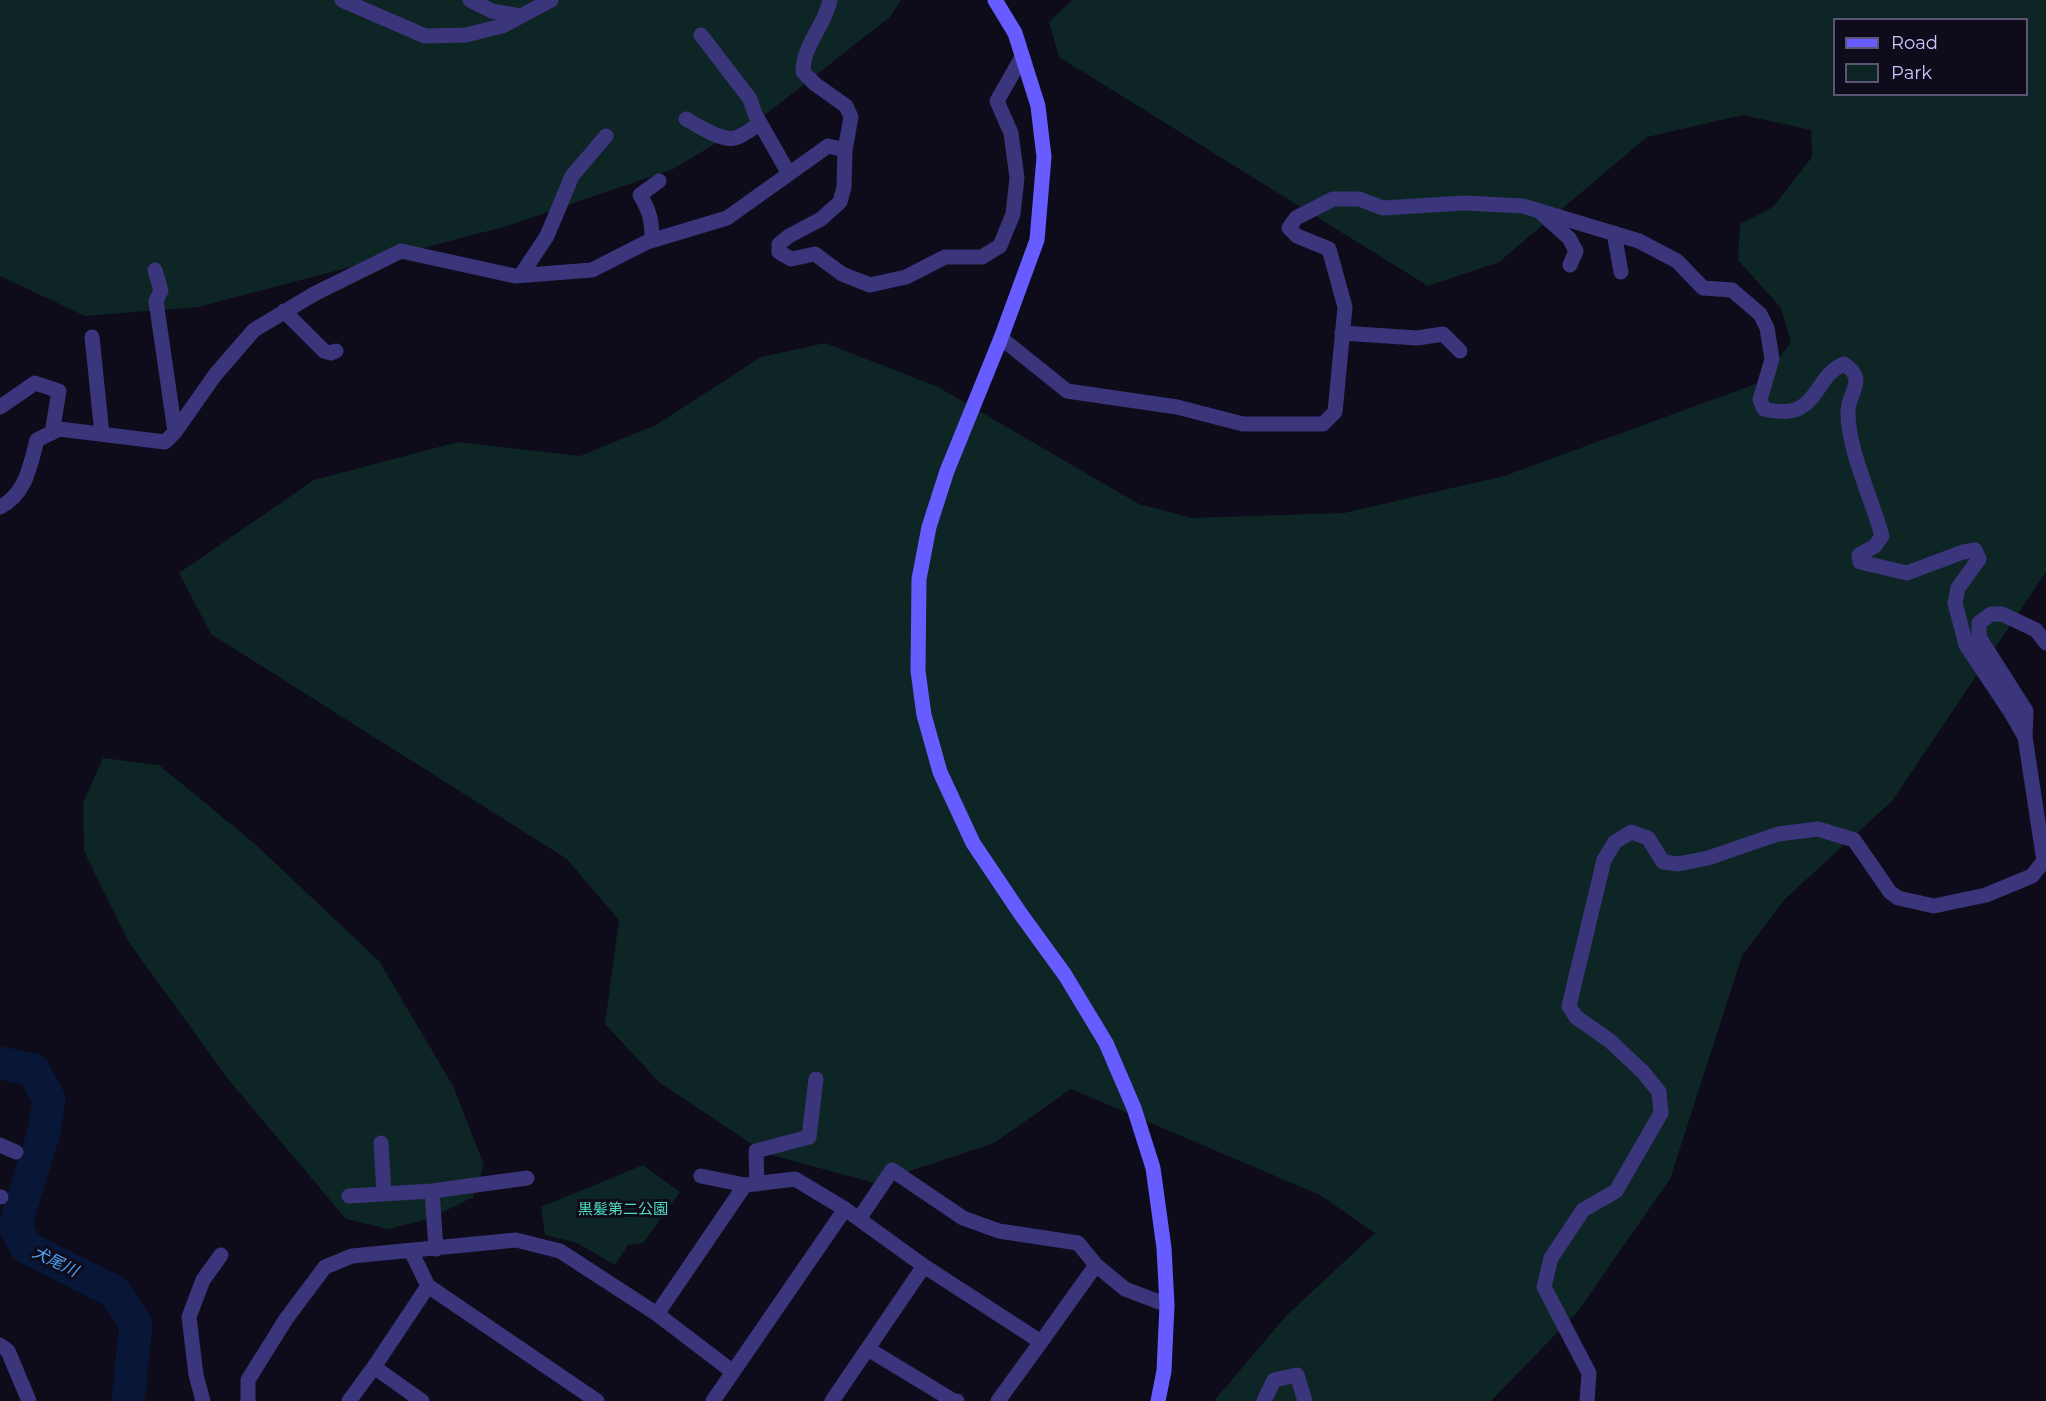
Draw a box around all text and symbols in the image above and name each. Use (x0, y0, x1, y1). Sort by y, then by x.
legend (1833, 18, 2028, 96)
text: Road (1891, 32, 1938, 54)
text: Park (1891, 62, 1932, 84)
park label: 黒髪第二公園 (578, 1201, 668, 1219)
water label: 犬尾川 (29, 1243, 81, 1281)

